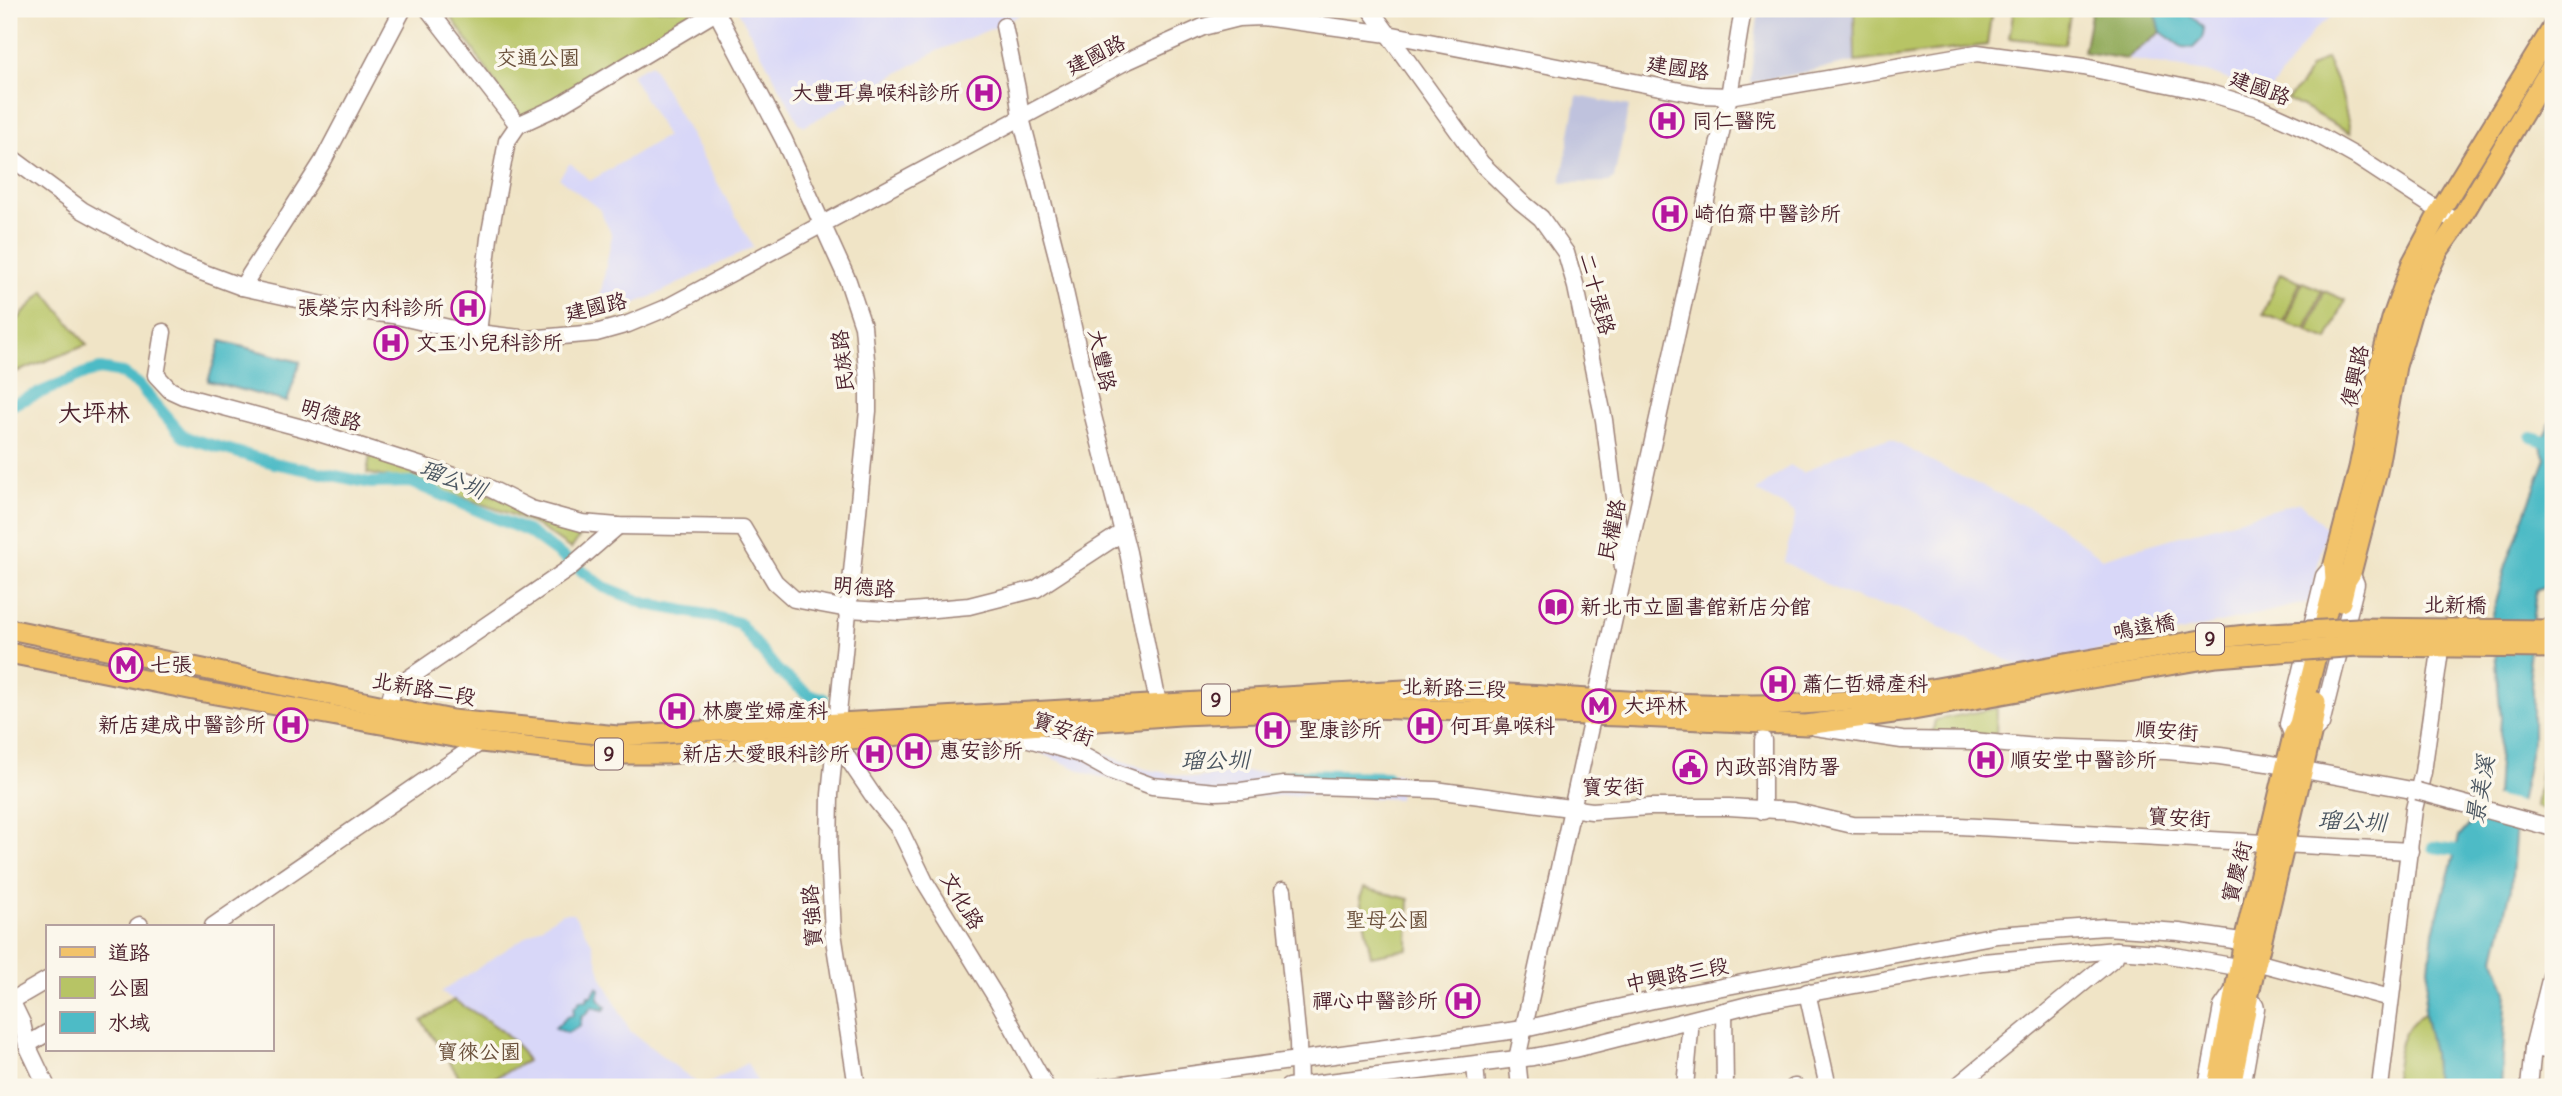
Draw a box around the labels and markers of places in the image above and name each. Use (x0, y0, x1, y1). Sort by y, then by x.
hospital icon: 大豐耳鼻喉科診所 (965, 74, 1003, 112)
place label: 大豐耳鼻喉科診所 (792, 79, 960, 106)
hospital icon: 同仁醫院 (1648, 102, 1686, 140)
place label: 同仁醫院 (1692, 107, 1776, 134)
hospital icon: 崎伯齋中醫診所 (1651, 195, 1689, 233)
place label: 崎伯齋中醫診所 (1694, 200, 1841, 227)
hospital icon: 張榮宗內科診所 (449, 289, 487, 327)
place label: 張榮宗內科診所 (297, 294, 444, 321)
hospital icon: 文玉小兒科診所 (372, 324, 410, 362)
place label: 文玉小兒科診所 (416, 329, 563, 356)
library icon: 新北市立圖書館新店分館 (1537, 588, 1575, 626)
place label: 新北市立圖書館新店分館 (1580, 593, 1811, 620)
metro station icon: 七張 (107, 646, 145, 684)
place label: 七張 (150, 651, 192, 678)
hospital icon: 蕭仁哲婦產科 (1759, 665, 1797, 703)
place label: 蕭仁哲婦產科 (1802, 670, 1928, 697)
metro station icon: 大坪林 (1580, 687, 1618, 725)
hospital icon: 林慶堂婦產科 (658, 692, 696, 730)
place label: 大坪林 (1624, 692, 1687, 719)
place label: 林慶堂婦產科 (702, 697, 828, 724)
hospital icon: 新店建成中醫診所 (272, 706, 310, 744)
hospital icon: 何耳鼻喉科 (1406, 707, 1444, 745)
place label: 新店建成中醫診所 (98, 711, 266, 738)
hospital icon: 聖康診所 (1254, 711, 1292, 749)
place label: 何耳鼻喉科 (1450, 712, 1555, 739)
place label: 聖康診所 (1298, 716, 1382, 743)
hospital icon: 惠安診所 (895, 732, 933, 770)
hospital icon: 新店大愛眼科診所 (856, 735, 894, 773)
place label: 惠安診所 (939, 737, 1023, 764)
place label: 新店大愛眼科診所 (682, 740, 850, 767)
hospital icon: 順安堂中醫診所 (1967, 741, 2005, 779)
place label: 順安堂中醫診所 (2010, 746, 2157, 773)
public building icon: 內政部消防署 (1671, 748, 1709, 786)
place label: 內政部消防署 (1714, 753, 1840, 780)
hospital icon: 禪心中醫診所 (1444, 982, 1482, 1020)
place label: 禪心中醫診所 (1312, 987, 1438, 1014)

